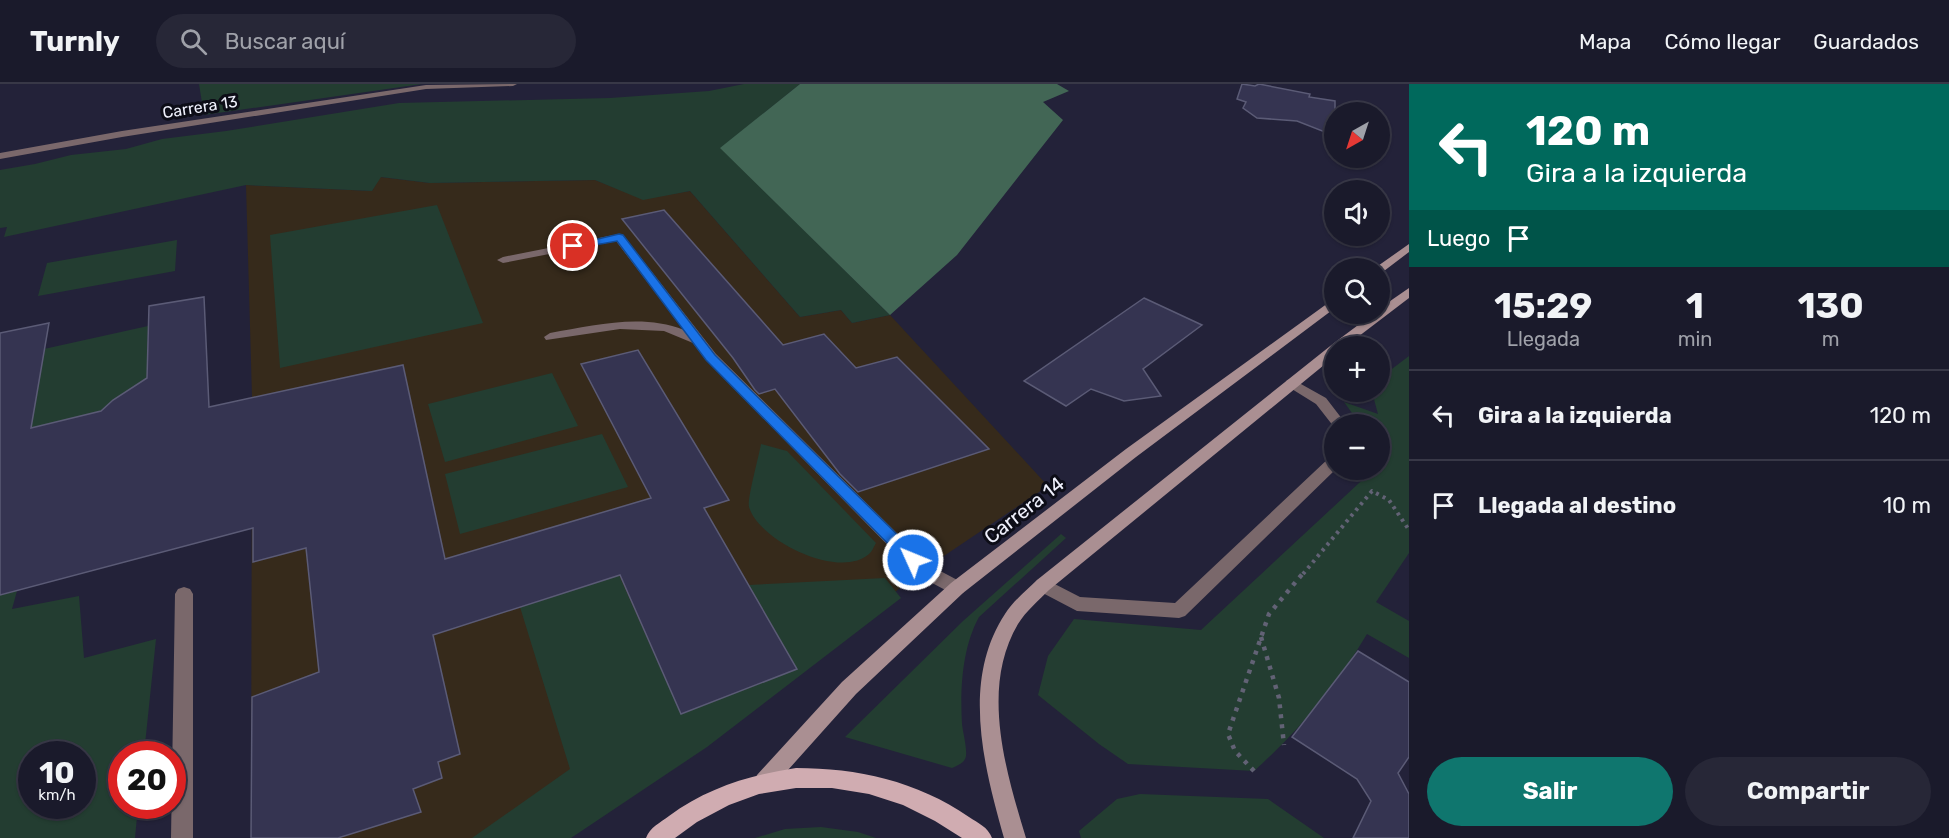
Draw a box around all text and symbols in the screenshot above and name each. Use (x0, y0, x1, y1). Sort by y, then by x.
search box (156, 14, 576, 68)
text: Turnly (30, 25, 120, 58)
icon: search (177, 25, 210, 58)
text: Buscar aquí (225, 28, 345, 55)
text: Mapa (1579, 29, 1631, 54)
text: Cómo llegar (1664, 29, 1780, 54)
text: Guardados (1813, 29, 1919, 54)
street label: Carrera 13 (161, 92, 239, 122)
north arrow (1324, 102, 1390, 168)
map controls (1324, 102, 1390, 480)
text: 120 m (1526, 106, 1650, 156)
icon: left (1427, 108, 1505, 186)
text: Gira a la izquierda (1526, 157, 1747, 189)
button: sound (1324, 180, 1390, 246)
pin (547, 220, 598, 271)
icon: arrive (1502, 222, 1535, 255)
text: Luego (1427, 225, 1490, 252)
icon: arrive (556, 229, 589, 262)
button: search (1324, 258, 1390, 324)
text: 15:29 (1494, 284, 1592, 327)
text: 1 (1686, 284, 1704, 327)
text: 130 (1798, 284, 1864, 327)
text: Llegada (1507, 327, 1580, 351)
text: min (1678, 327, 1712, 351)
text: m (1822, 327, 1840, 351)
button: + (1324, 336, 1390, 402)
icon: left (1427, 399, 1460, 432)
text: Gira a la izquierda (1478, 402, 1672, 429)
text: 120 m (1870, 402, 1931, 429)
button: − (1324, 414, 1390, 480)
street label: Carrera 14 (979, 471, 1069, 549)
icon: arrive (1427, 489, 1460, 522)
text: Llegada al destino (1478, 492, 1676, 519)
text: 10 m (1883, 492, 1931, 519)
position arrow (881, 528, 945, 592)
speed limit sign: 20 (108, 741, 186, 819)
text: 10 (39, 755, 75, 791)
button: Salir (1427, 757, 1673, 826)
button: Compartir (1685, 757, 1931, 826)
text: km/h (38, 786, 76, 804)

